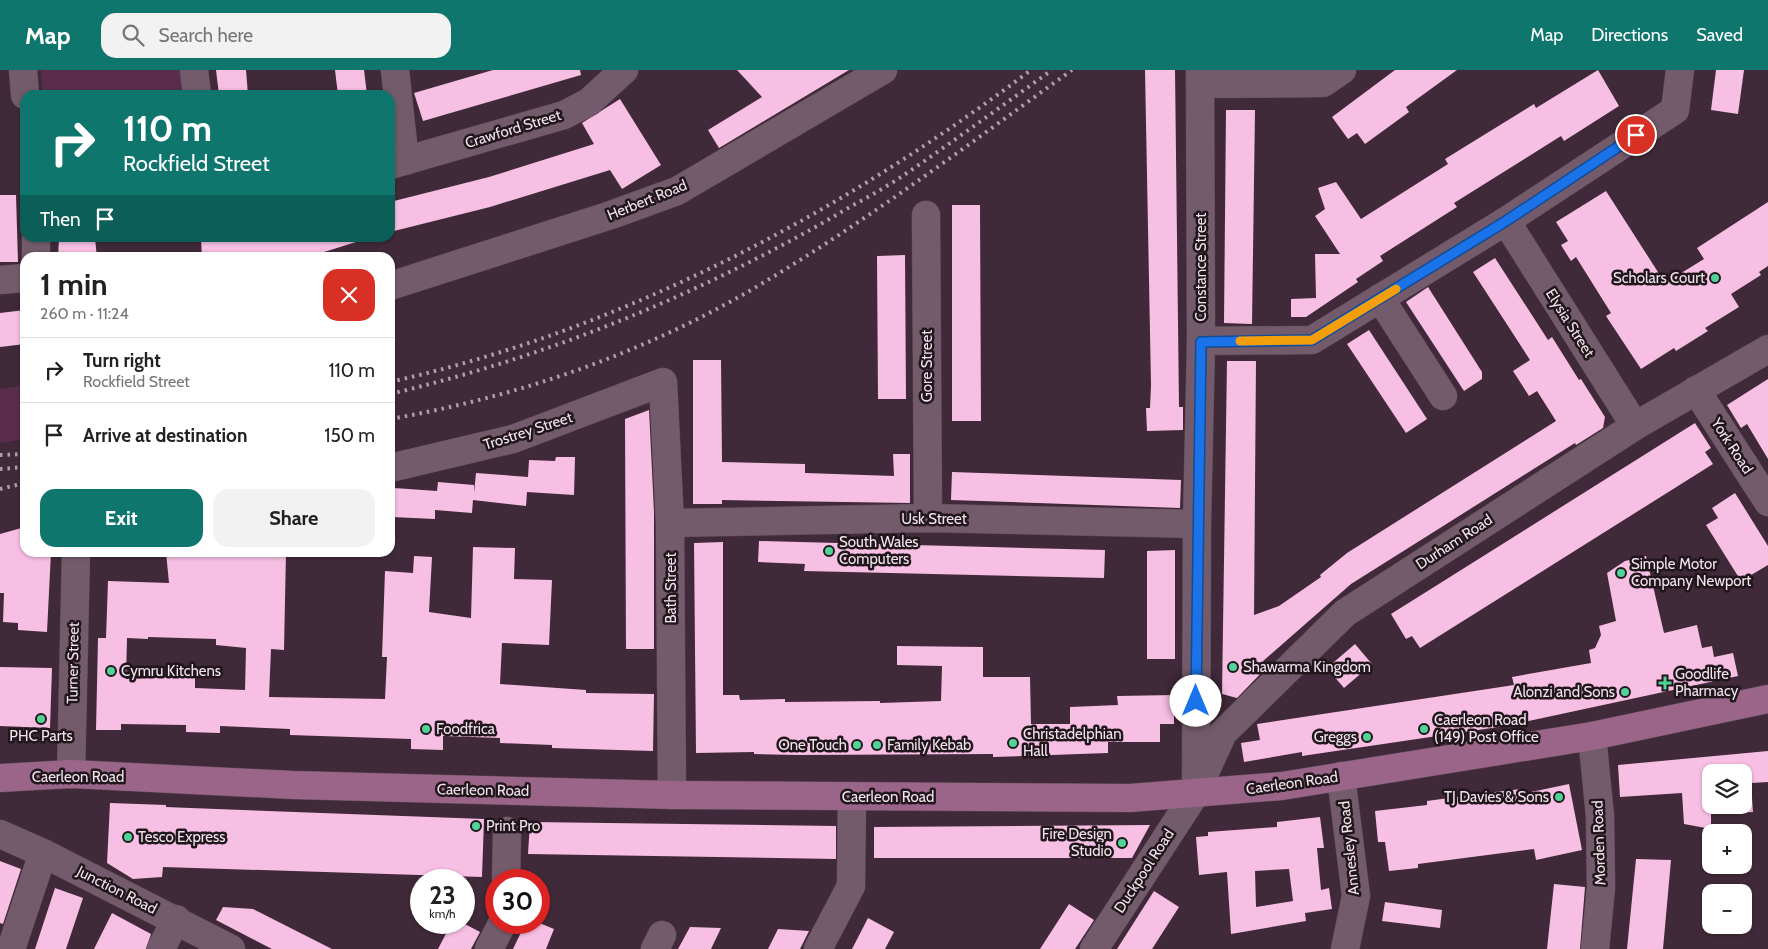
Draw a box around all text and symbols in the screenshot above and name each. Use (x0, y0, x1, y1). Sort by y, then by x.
search box (101, 13, 451, 58)
text: Map (25, 21, 71, 50)
icon: search (119, 21, 147, 49)
text: Search here (159, 24, 253, 47)
text: Map (1530, 24, 1563, 46)
text: Directions (1591, 24, 1668, 46)
text: Saved (1696, 24, 1743, 46)
street label: Crawford Street (463, 106, 563, 152)
text: 110 m (123, 107, 212, 150)
icon: right (40, 110, 105, 175)
pin (1615, 114, 1657, 156)
icon: arrive (1622, 121, 1650, 149)
text: Rockfield Street (123, 150, 270, 177)
street label: Herbert Road (604, 176, 690, 224)
icon: arrive (91, 205, 119, 233)
text: Then (40, 208, 81, 231)
street label: Constance Street (1192, 213, 1210, 321)
text: 1 min (40, 266, 108, 303)
button: close (323, 269, 375, 321)
place label: Scholars Court (1613, 269, 1705, 287)
marker: Scholars Court (1709, 272, 1721, 284)
street label: Elysia Street (1542, 285, 1598, 361)
text: 260 m · 11:24 (40, 304, 129, 323)
street label: Gore Street (918, 330, 936, 402)
text: Turn right (83, 349, 161, 372)
icon: right (40, 356, 68, 384)
text: 110 m (328, 359, 375, 382)
text: Rockfield Street (83, 372, 190, 391)
street label: Trostrey Street (481, 408, 575, 454)
street label: York Road (1707, 414, 1757, 477)
icon: arrive (40, 421, 68, 449)
text: Arrive at destination (83, 424, 247, 447)
text: 150 m (324, 424, 375, 447)
button: Exit (40, 489, 203, 547)
button: Share (213, 489, 375, 547)
street label: Usk Street (901, 510, 967, 528)
street label: Durham Road (1412, 511, 1496, 573)
place label: South Wales Computers (839, 533, 919, 568)
marker: South Wales Computers (823, 545, 835, 557)
street label: Bath Street (662, 552, 680, 624)
place label: Simple Motor Company Newport (1631, 555, 1751, 590)
marker: Simple Motor Company Newport (1615, 567, 1627, 579)
street label: Turner Street (63, 622, 83, 704)
place label: Shawarma Kingdom (1243, 658, 1371, 676)
marker: Shawarma Kingdom (1227, 661, 1239, 673)
place label: Cymru Kitchens (121, 662, 221, 680)
marker: Cymru Kitchens (105, 665, 117, 677)
place label: Goodlife Pharmacy (1675, 665, 1739, 700)
position arrow (1169, 674, 1221, 726)
marker: Goodlife Pharmacy (1659, 677, 1671, 689)
place label: Alonzi and Sons (1513, 683, 1615, 701)
marker: Alonzi and Sons (1619, 686, 1631, 698)
place label: Caerleon Road (149) Post Office (1434, 711, 1539, 746)
marker: PHC Parts (35, 713, 47, 725)
place label: Foodfrica (436, 720, 496, 738)
marker: Foodfrica (420, 723, 432, 735)
marker: Caerleon Road (149) Post Office (1418, 723, 1430, 735)
place label: Christadelphian Hall (1023, 725, 1122, 760)
place label: PHC Parts (9, 727, 73, 745)
place label: Greggs (1314, 728, 1357, 746)
marker: Greggs (1361, 731, 1373, 743)
place label: One Touch (778, 736, 847, 754)
place label: Family Kebab (887, 736, 971, 754)
marker: Christadelphian Hall (1007, 737, 1019, 749)
marker: One Touch (851, 739, 863, 751)
marker: Family Kebab (871, 739, 883, 751)
map controls (1702, 764, 1752, 934)
button: layers (1702, 764, 1752, 814)
street label: Caerleon Road (32, 768, 124, 786)
street label: Caerleon Road (1245, 768, 1339, 798)
street label: Caerleon Road (437, 780, 529, 800)
street label: Caerleon Road (842, 788, 934, 806)
place label: TJ Davies & Sons (1444, 788, 1549, 806)
marker: TJ Davies & Sons (1553, 791, 1565, 803)
street label: Annesley Road (1335, 800, 1363, 896)
street label: Morden Road (1589, 800, 1609, 886)
place label: Print Pro (486, 817, 540, 835)
marker: Print Pro (470, 820, 482, 832)
button: + (1702, 824, 1752, 874)
place label: Fire Design Studio (1042, 825, 1112, 860)
street label: Duckpool Road (1110, 826, 1178, 916)
place label: Tesco Express (138, 828, 225, 846)
marker: Tesco Express (122, 831, 134, 843)
marker: Fire Design Studio (1116, 837, 1128, 849)
street label: Junction Road (73, 862, 160, 918)
speed limit sign: 30 (485, 869, 550, 934)
text: 23 (429, 880, 456, 910)
button: − (1702, 884, 1752, 934)
text: km/h (429, 906, 456, 921)

